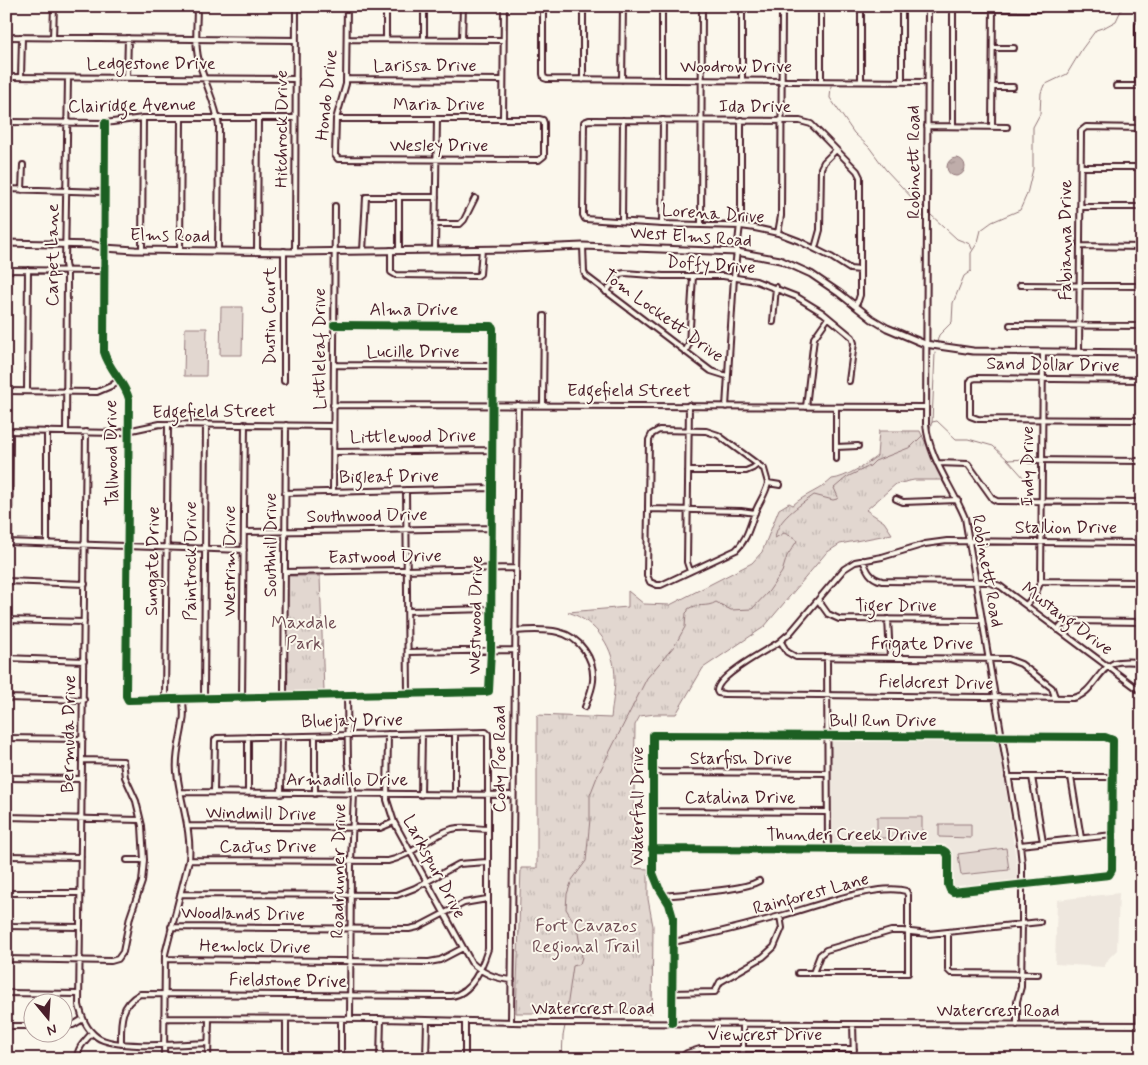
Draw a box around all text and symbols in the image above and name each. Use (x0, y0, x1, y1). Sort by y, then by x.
street label: Hondo Drive (310, 48, 344, 142)
street label: Ledgestone Drive (86, 52, 216, 77)
street label: Larissa Drive (373, 54, 477, 78)
street label: Woodrow Drive (680, 55, 792, 79)
street label: Hitchrock Drive (270, 70, 294, 188)
street label: Clairidge Avenue (68, 93, 196, 121)
street label: Maria Drive (393, 93, 485, 117)
street label: Ida Drive (719, 95, 791, 119)
street label: Robinett Road (902, 105, 926, 219)
street label: Wesley Drive (390, 134, 488, 158)
street label: Fabianna Drive (1054, 179, 1078, 301)
street label: Lorena Drive (661, 198, 765, 230)
street label: Carpet Lane (41, 203, 65, 307)
street label: West Elms Road (629, 221, 753, 253)
street label: Elms Road (130, 223, 210, 249)
street label: Doffy Drive (666, 250, 756, 280)
street label: Tom Lockett Drive (598, 264, 728, 368)
street label: Dustin Court (258, 266, 282, 365)
street label: Littleleaf Drive (308, 288, 332, 410)
street label: Alma Drive (370, 298, 459, 322)
street label: Lucille Drive (366, 340, 460, 364)
street label: Sand Dollar Drive (986, 352, 1120, 378)
street label: Edgefield Street (567, 379, 691, 405)
street label: Edgefield Street (152, 399, 276, 427)
street label: Tallwood Drive (99, 400, 125, 506)
street label: Littlewood Drive (350, 424, 476, 450)
street label: Indy Drive (1016, 426, 1040, 506)
street label: Bigleaf Drive (339, 464, 439, 492)
street label: Southhill Drive (259, 493, 283, 597)
street label: Paintrock Drive (179, 501, 203, 621)
street label: Southwood Drive (306, 503, 428, 529)
street label: Westrim Drive (218, 505, 242, 617)
street label: Sungate Drive (140, 506, 167, 616)
street label: Robinett Road (965, 513, 1009, 629)
street label: Stallion Drive (1015, 516, 1117, 540)
street label: Eastwood Drive (328, 544, 442, 570)
street label: Westwood Drive (463, 555, 489, 675)
street label: Mustang Drive (1015, 577, 1118, 663)
street label: Tiger Drive (855, 594, 937, 620)
park label: Maxdale Park (271, 611, 337, 656)
street label: Frigate Drive (871, 632, 973, 657)
street label: Fieldcrest Drive (878, 670, 994, 696)
street label: Bermuda Drive (56, 675, 82, 793)
street label: Cody Poe Road (488, 705, 512, 813)
street label: Bluejay Drive (301, 708, 403, 734)
street label: Bull Run Drive (829, 709, 937, 733)
street label: Waterfall Drive (626, 746, 650, 866)
street label: Starfish Drive (690, 747, 792, 771)
street label: Armadillo Drive (286, 768, 408, 792)
street label: Catalina Drive (685, 786, 795, 810)
street label: Windmill Drive (205, 801, 317, 827)
street label: Roadrunner Drive (326, 803, 352, 939)
street label: Larkspur Drive (397, 811, 471, 923)
street label: Thunder Creek Drive (766, 823, 928, 847)
street label: Cactus Drive (219, 835, 317, 859)
street label: Rainforest Lane (750, 867, 872, 923)
street label: Woodlands Drive (181, 901, 305, 927)
park label: Fort Cavazos Regional Trail (532, 914, 640, 961)
street label: Hemlock Drive (199, 934, 311, 960)
street label: Fieldstone Drive (229, 968, 347, 994)
north arrow (22, 992, 72, 1042)
street label: Watercrest Road (531, 997, 655, 1021)
street label: Watercrest Road (936, 999, 1060, 1023)
text: N (44, 1019, 59, 1039)
street label: Viewcrest Drive (708, 1023, 822, 1047)

